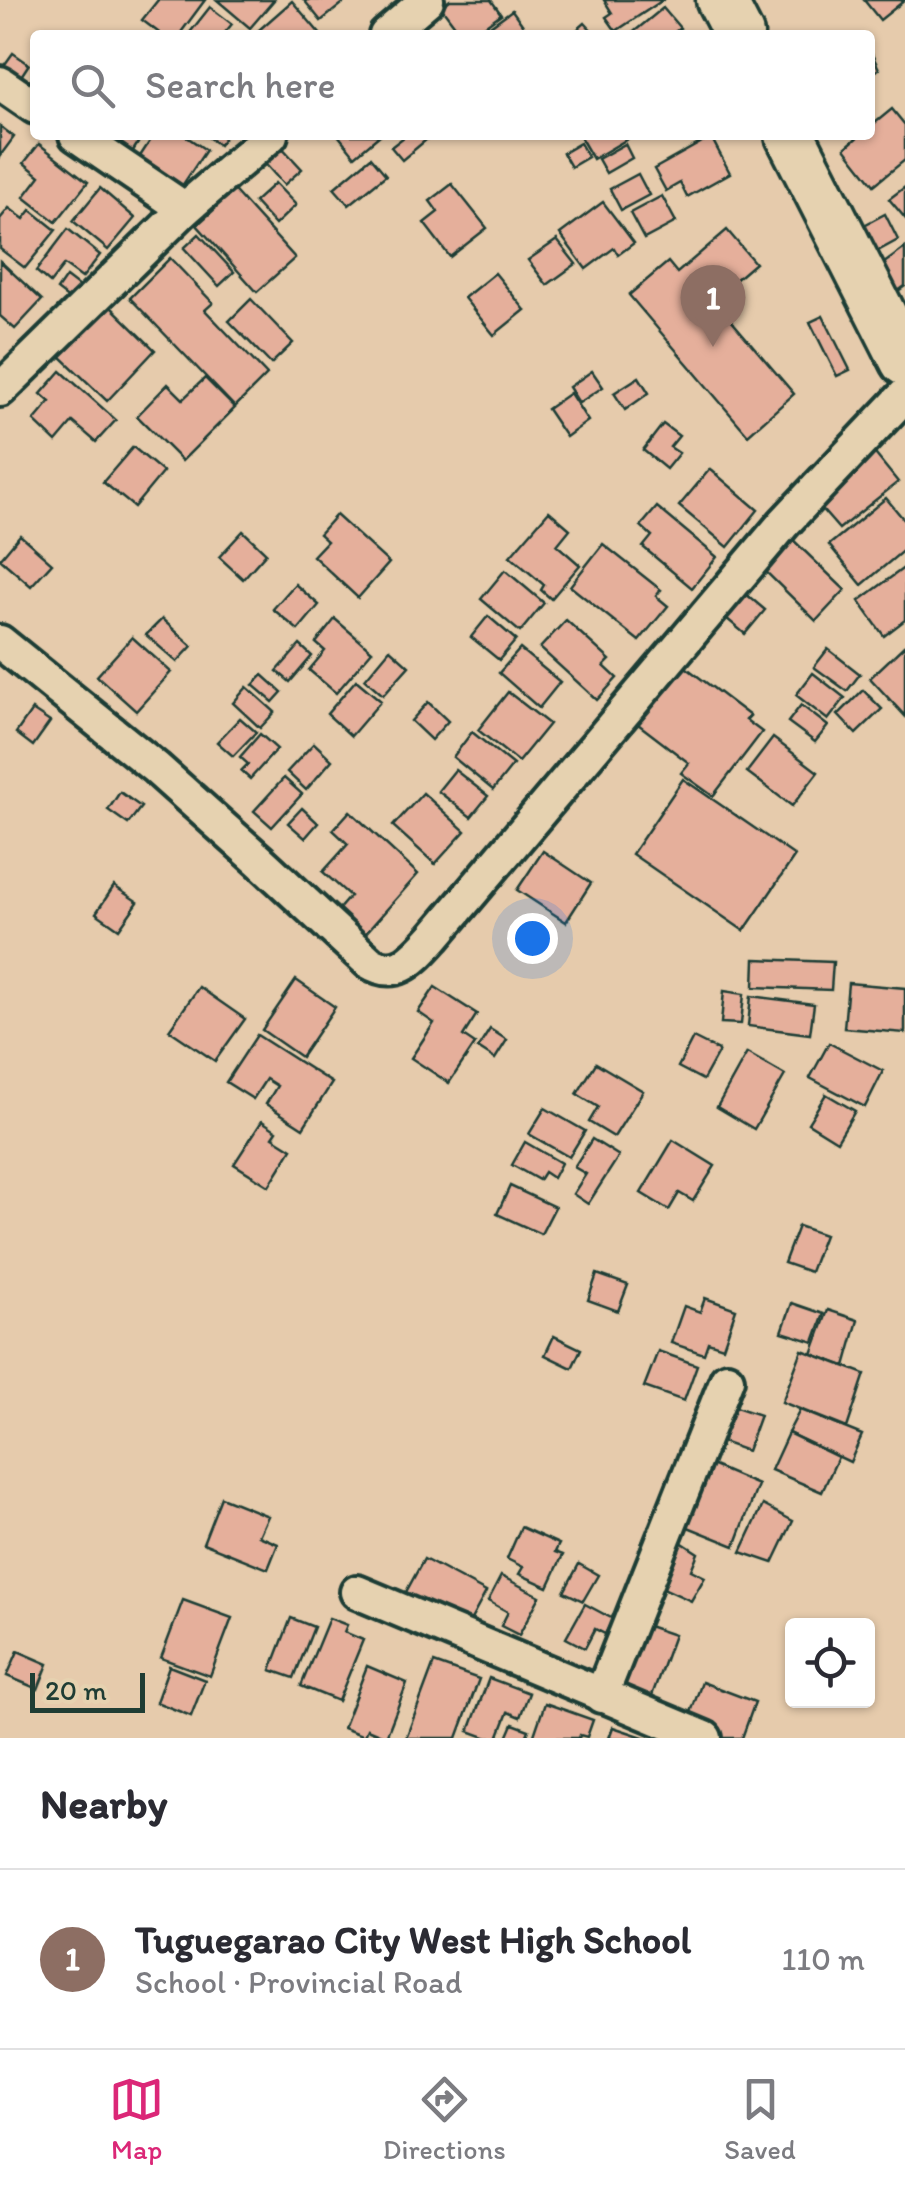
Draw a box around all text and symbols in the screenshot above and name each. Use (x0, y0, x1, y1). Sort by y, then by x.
search box (30, 30, 875, 140)
icon: search (65, 58, 120, 113)
text: Search here (145, 62, 336, 108)
pin: 1 (680, 264, 746, 347)
your location (507, 913, 558, 964)
map controls (785, 1618, 875, 1708)
button: locate (785, 1618, 875, 1708)
scale bar (30, 1668, 145, 1712)
text: 20 m (45, 1673, 107, 1707)
text: Nearby (40, 1778, 167, 1829)
text: Tuguegarao City West High School (135, 1917, 691, 1963)
text: 1 (65, 1940, 80, 1978)
text: 110 m (781, 1940, 865, 1978)
text: School · Provincial Road (135, 1963, 462, 2001)
tab: Map (109, 2072, 164, 2166)
tab: Directions (383, 2072, 506, 2166)
tab: Saved (724, 2072, 796, 2166)

